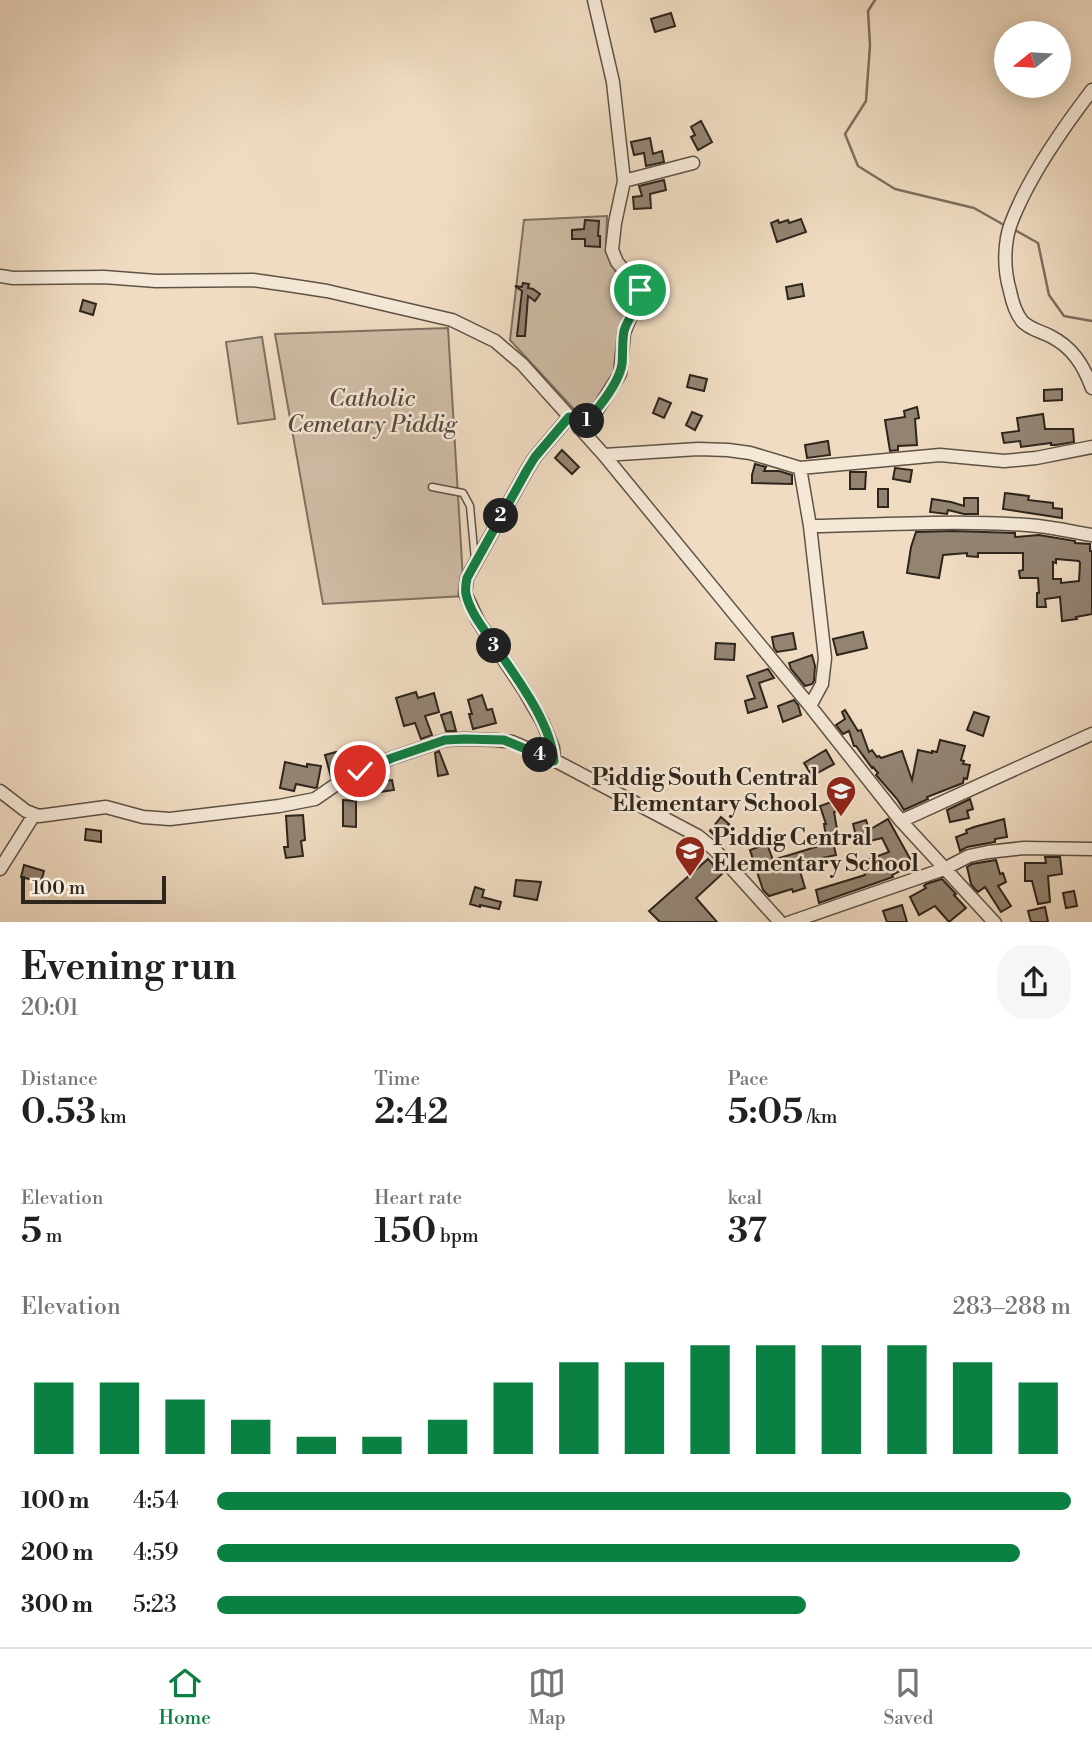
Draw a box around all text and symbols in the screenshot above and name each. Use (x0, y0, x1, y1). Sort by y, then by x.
north arrow (994, 21, 1071, 98)
map controls (994, 21, 1071, 98)
pin (610, 260, 670, 320)
icon: arrive (621, 271, 659, 309)
park label: Catholic Cemetary Piddig (287, 385, 458, 439)
pin: 1 (570, 404, 604, 438)
text: 1 (582, 408, 591, 432)
pin: 2 (484, 498, 518, 534)
text: 2 (495, 503, 506, 527)
pin: 3 (476, 628, 512, 664)
text: 3 (488, 633, 499, 657)
pin: 4 (522, 738, 558, 772)
pin (330, 741, 390, 801)
text: 4 (533, 742, 546, 766)
icon: check (341, 752, 379, 790)
place label: Piddig South Central Elementary School (592, 764, 818, 818)
school or university icon: Piddig South Central Elementary School (824, 774, 858, 818)
place label: Piddig Central Elementary School (713, 824, 919, 878)
school or university icon: Piddig Central Elementary School (673, 834, 707, 878)
scale bar (21, 874, 166, 905)
text: 100 m (32, 876, 85, 900)
text: Evening run (21, 944, 236, 991)
button: share (997, 945, 1071, 1019)
text: 20:01 (21, 994, 79, 1022)
text: Distance (21, 1067, 98, 1091)
text: Time (374, 1067, 420, 1091)
text: Pace (728, 1067, 768, 1091)
text: 0.53 (21, 1091, 96, 1134)
text: 2:42 (374, 1091, 448, 1134)
text: 5:05 (728, 1091, 803, 1134)
text: km (96, 1105, 127, 1129)
text: /km (803, 1105, 837, 1129)
text: Elevation (21, 1186, 103, 1210)
text: Heart rate (374, 1186, 462, 1210)
text: kcal (728, 1186, 762, 1210)
text: 5 (21, 1210, 42, 1253)
text: 150 (374, 1210, 436, 1253)
text: 37 (728, 1210, 767, 1253)
text: m (42, 1224, 62, 1248)
text: bpm (436, 1224, 479, 1248)
text: Elevation (21, 1293, 121, 1321)
text: 283–288 m (953, 1293, 1071, 1321)
text: 100 m (21, 1487, 89, 1515)
text: 4:54 (133, 1487, 179, 1515)
text: 200 m (21, 1539, 93, 1567)
text: 4:59 (133, 1539, 179, 1567)
text: 300 m (21, 1591, 93, 1619)
text: 5:23 (133, 1591, 177, 1619)
tab: Home (159, 1664, 211, 1730)
tab: Map (528, 1664, 566, 1730)
tab: Saved (883, 1664, 933, 1730)

